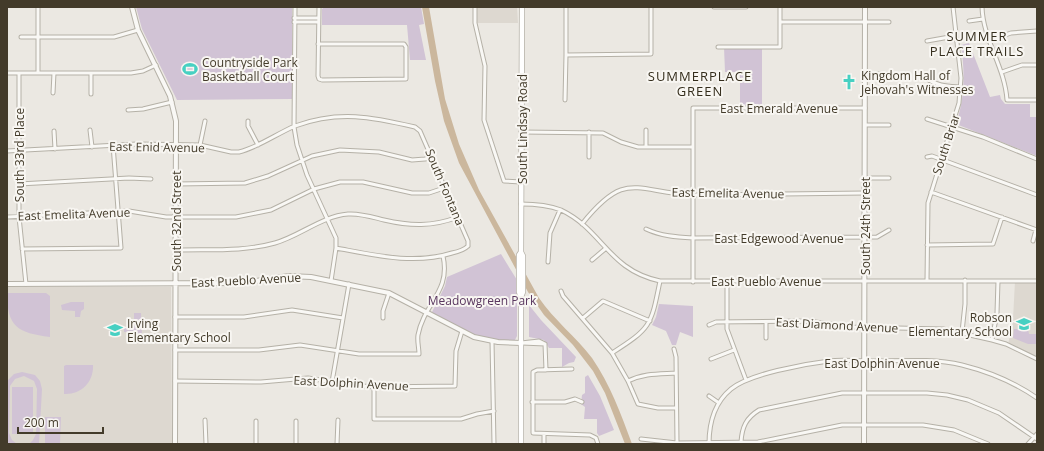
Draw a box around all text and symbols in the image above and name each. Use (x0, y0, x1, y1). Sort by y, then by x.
district label: SUMMER PLACE TRAILS (930, 27, 1024, 60)
place label: Countryside Park Basketball Court (202, 54, 298, 85)
sports icon: Countryside Park Basketball Court (181, 60, 199, 78)
district label: SUMMERPLACE GREEN (648, 67, 752, 100)
place label: Kingdom Hall of Jehovah's Witnesses (860, 67, 974, 98)
church icon: Kingdom Hall of Jehovah's Witnesses (840, 73, 858, 91)
street label: South Lindsay Road (514, 74, 531, 184)
street label: East Emerald Avenue (720, 100, 838, 117)
street label: South 33rd Place (11, 108, 28, 202)
street label: South Briar (928, 111, 964, 177)
street label: East Enid Avenue (109, 138, 205, 156)
street label: South Fontana (421, 146, 469, 228)
street label: South 32nd Street (168, 171, 185, 271)
street label: South 24th Street (857, 177, 874, 275)
street label: East Emelita Avenue (671, 184, 785, 202)
street label: East Emelita Avenue (17, 204, 131, 224)
street label: East Edgewood Avenue (714, 230, 844, 247)
street label: East Pueblo Avenue (191, 269, 302, 291)
street label: East Pueblo Avenue (711, 273, 821, 290)
park label: Meadowgreen Park (428, 292, 537, 309)
place label: Robson Elementary School (908, 309, 1012, 340)
street label: East Diamond Avenue (775, 313, 899, 337)
place label: Irving Elementary School (127, 315, 231, 346)
school or university icon: Robson Elementary School (1015, 315, 1033, 333)
school or university icon: Irving Elementary School (106, 321, 124, 339)
street label: East Dolphin Avenue (824, 355, 940, 372)
street label: East Dolphin Avenue (293, 371, 409, 395)
scale bar (18, 409, 103, 435)
text: 200 m (24, 414, 59, 431)

